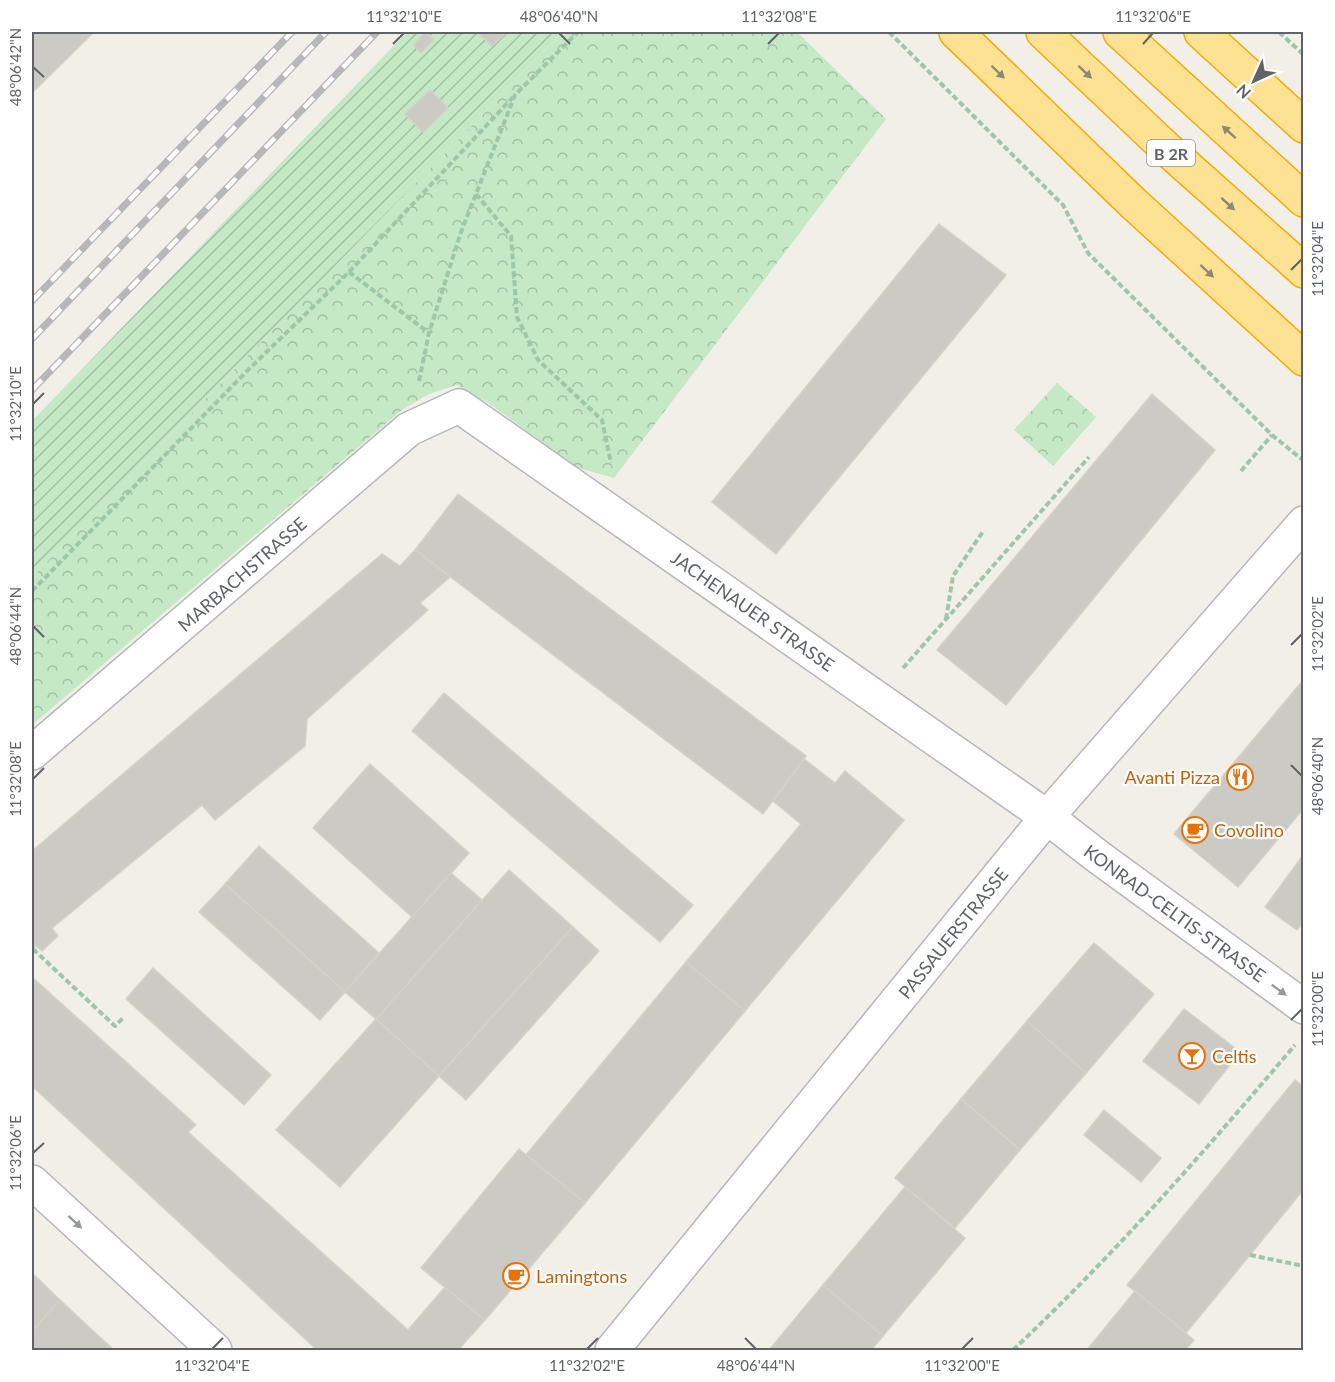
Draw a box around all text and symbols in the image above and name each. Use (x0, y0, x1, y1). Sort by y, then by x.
text: 11°32'10"E (366, 7, 442, 25)
text: 48°06'40"N (520, 7, 598, 25)
text: 11°32'08"E (741, 7, 817, 25)
text: 11°32'06"E (1115, 7, 1191, 25)
text: 48°06'42"N (6, 28, 24, 106)
north arrow (1224, 51, 1284, 111)
one-way arrow (1078, 64, 1092, 78)
one-way arrow (991, 65, 1005, 79)
text: N (1232, 81, 1254, 103)
one-way arrow (1222, 126, 1237, 139)
road number: B 2R (1147, 140, 1195, 166)
one-way arrow (1221, 197, 1236, 211)
text: 11°32'04"E (1308, 221, 1326, 297)
one-way arrow (1200, 264, 1215, 278)
text: 11°32'10"E (6, 366, 24, 442)
street label: MARBACHSTRASSE (173, 512, 311, 636)
street label: JACHENAUER STRASSE (667, 546, 839, 676)
text: 48°06'44"N (6, 587, 24, 665)
text: 11°32'02"E (1308, 596, 1326, 672)
text: 48°06'40"N (1308, 737, 1326, 815)
text: 11°32'08"E (6, 741, 24, 817)
restaurant icon: Avanti Pizza (1225, 762, 1255, 792)
place label: Avanti Pizza (1125, 766, 1220, 788)
cafe icon: Covolino (1180, 815, 1210, 845)
place label: Covolino (1214, 819, 1284, 841)
street label: KONRAD-CELTIS-STRASSE (1080, 840, 1270, 986)
street label: PASSAUERSTRASSE (893, 863, 1013, 1003)
text: 11°32'00"E (1308, 971, 1326, 1047)
one-way arrow (1272, 983, 1287, 995)
bar icon: Celtis (1177, 1041, 1207, 1071)
place label: Celtis (1212, 1045, 1257, 1067)
text: 11°32'06"E (6, 1115, 24, 1191)
one-way arrow (67, 1215, 82, 1229)
cafe icon: Lamingtons (501, 1261, 531, 1291)
place label: Lamingtons (536, 1265, 627, 1287)
text: 11°32'04"E (174, 1356, 250, 1374)
text: 11°32'02"E (549, 1356, 625, 1374)
text: 48°06'44"N (717, 1356, 795, 1374)
text: 11°32'00"E (924, 1356, 1000, 1374)

